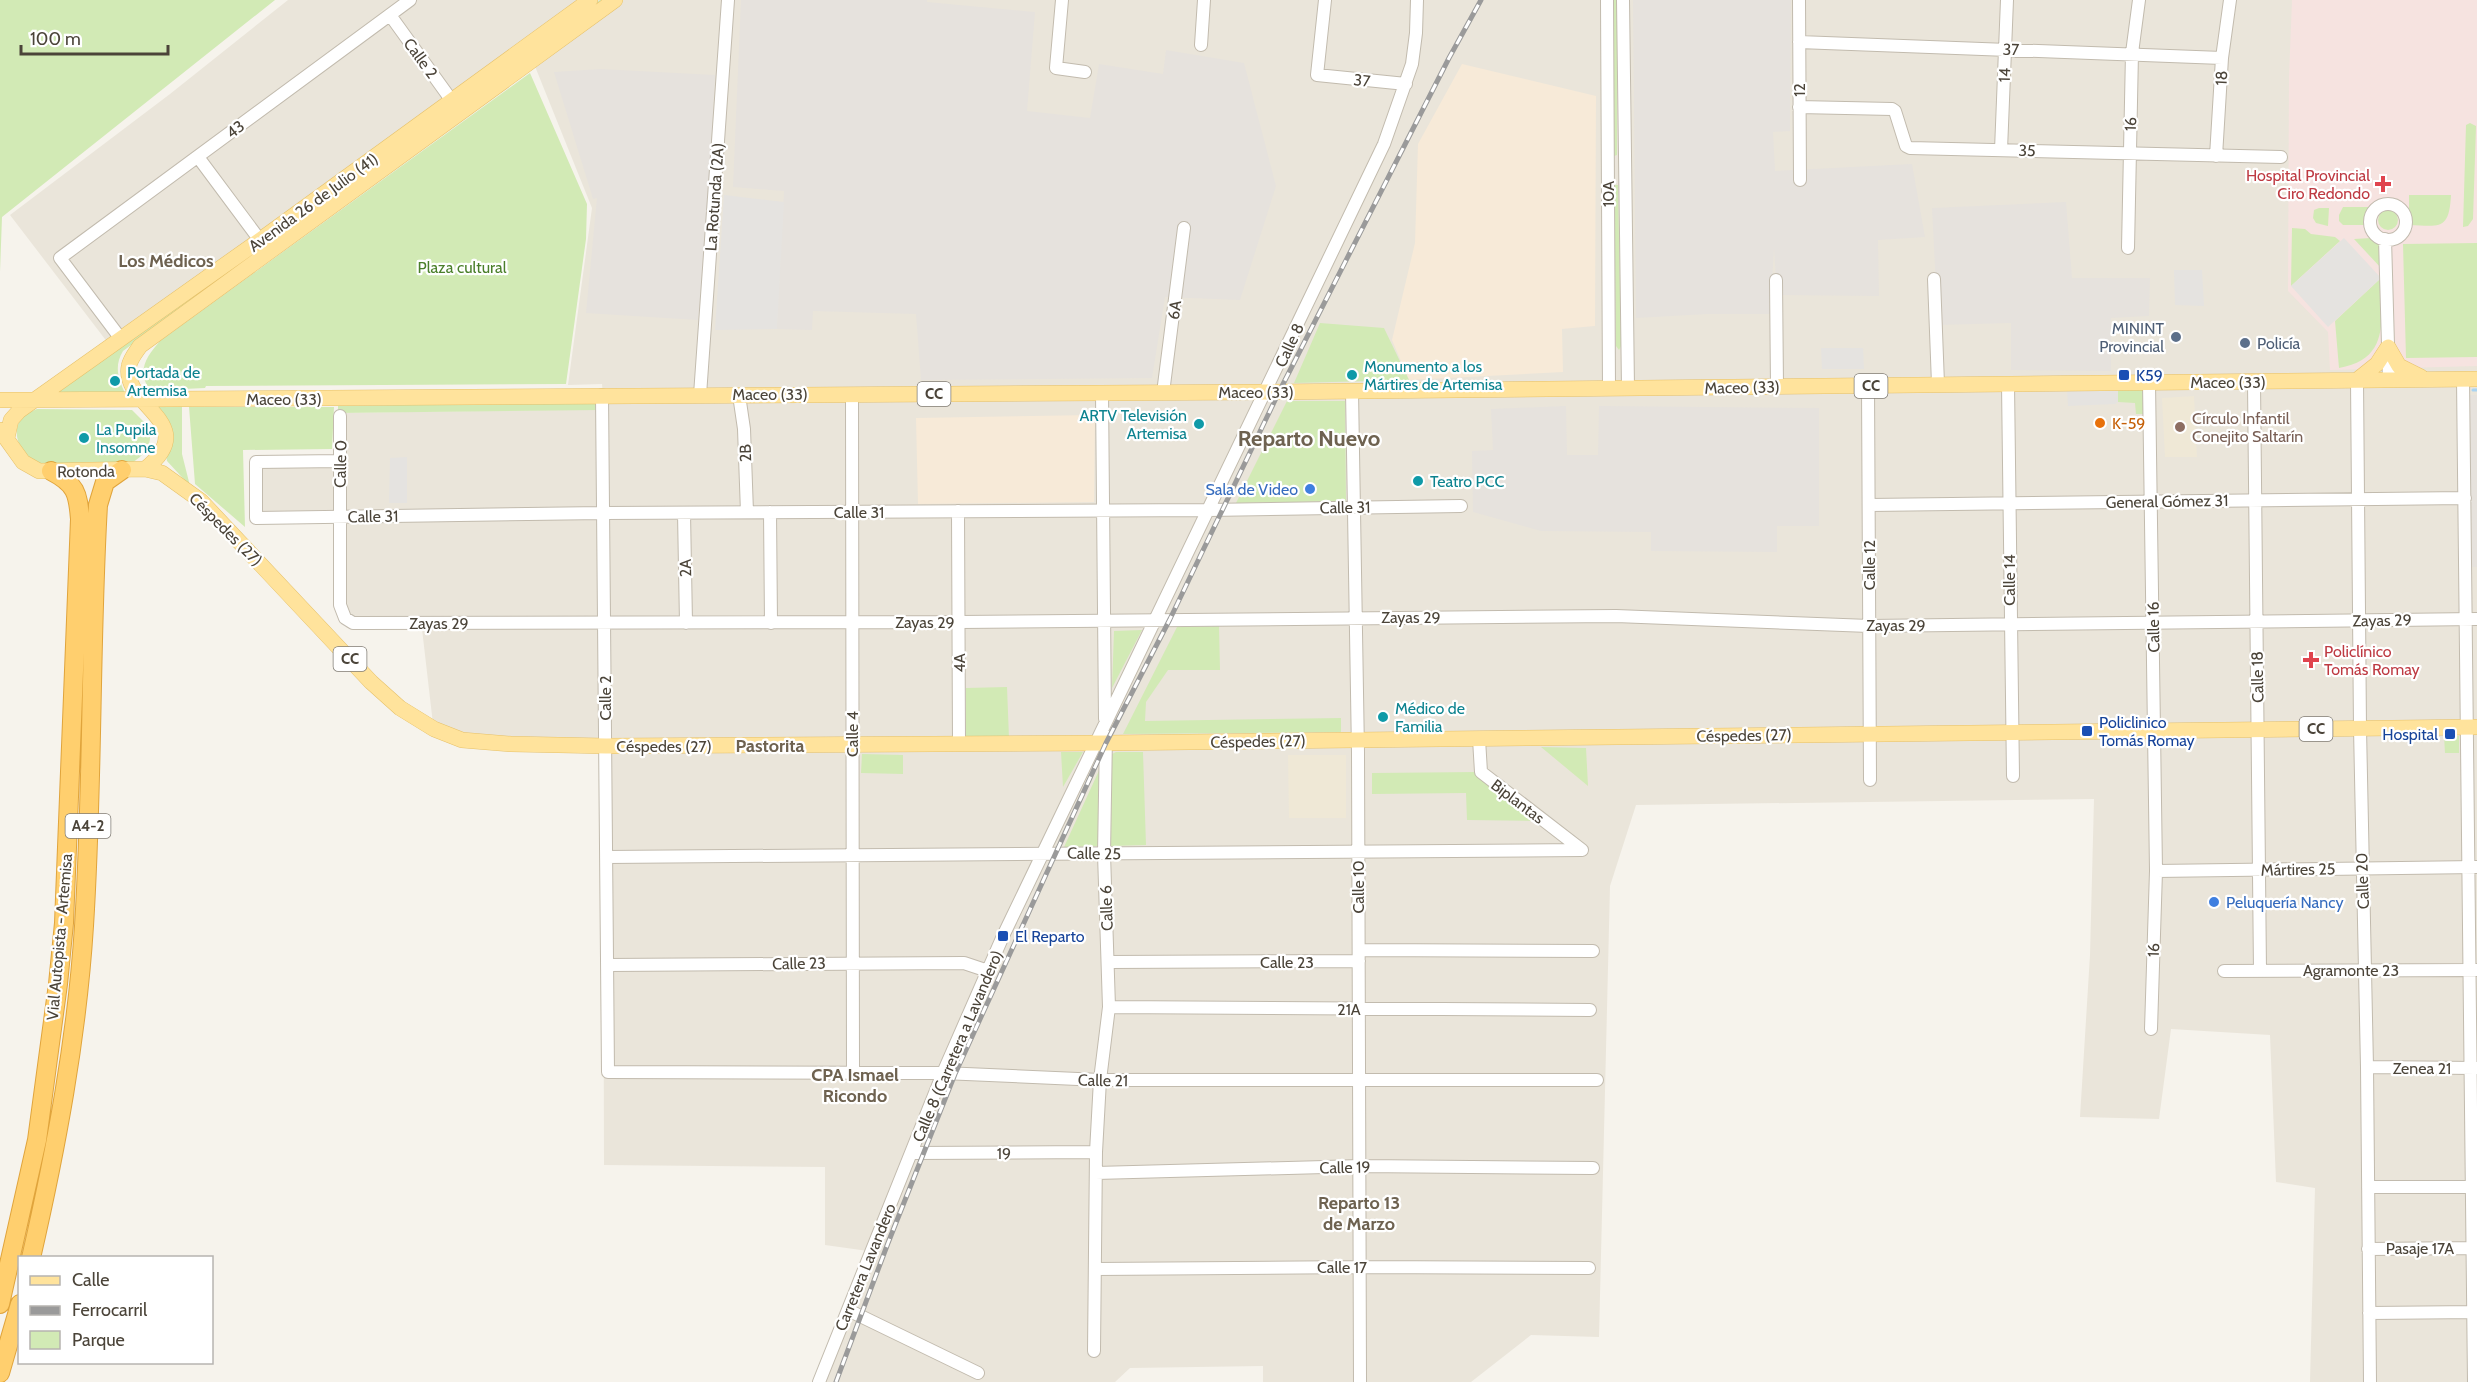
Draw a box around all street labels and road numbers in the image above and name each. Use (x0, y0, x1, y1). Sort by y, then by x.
street label: Calle 2 (400, 34, 442, 82)
street label: 37 (2002, 40, 2020, 59)
street label: 14 (1995, 67, 2014, 83)
street label: 37 (1353, 70, 1371, 91)
street label: 18 (2212, 70, 2231, 86)
street label: 12 (1790, 83, 1809, 97)
street label: 43 (222, 116, 248, 142)
street label: 16 (2121, 117, 2140, 132)
street label: 35 (2018, 141, 2036, 160)
street label: La Rotunda (2A) (701, 142, 728, 252)
street label: Avenida 26 de Julio (41) (245, 149, 382, 256)
street label: 10A (1599, 181, 1618, 207)
street label: 6A (1164, 299, 1185, 321)
street label: Calle 8 (1271, 320, 1308, 370)
street label: Maceo (33) (2190, 373, 2266, 392)
road number: CC (1854, 374, 1888, 398)
street label: Maceo (33) (1704, 377, 1780, 398)
road number: CC (918, 382, 950, 406)
street label: Maceo (33) (1218, 383, 1294, 402)
street label: Maceo (33) (732, 385, 808, 404)
street label: Maceo (33) (246, 390, 322, 409)
street label: Calle 0 (331, 440, 350, 488)
street label: 2B (736, 443, 755, 462)
street label: Rotonda (57, 461, 115, 482)
street label: Céspedes (27) (185, 489, 266, 570)
street label: General Gómez 31 (2106, 491, 2229, 512)
street label: Calle 31 (1320, 498, 1371, 517)
street label: Calle 31 (834, 503, 884, 522)
street label: Calle 31 (348, 507, 399, 526)
street label: Calle 12 (1860, 540, 1879, 590)
street label: Calle 14 (2000, 554, 2019, 606)
street label: 2A (676, 559, 695, 577)
street label: Calle 16 (2144, 601, 2163, 653)
street label: Zayas 29 (1381, 608, 1441, 627)
street label: Zayas 29 (2352, 610, 2412, 631)
street label: Zayas 29 (895, 613, 955, 632)
street label: Zayas 29 (409, 614, 469, 633)
street label: Zayas 29 (1866, 616, 1926, 635)
road number: CC (334, 647, 366, 671)
street label: Calle 18 (2248, 651, 2267, 703)
street label: 4A (950, 653, 969, 673)
street label: Calle 2 (596, 675, 615, 721)
street label: Calle 4 (843, 711, 862, 757)
road number: CC (2300, 717, 2332, 741)
street label: Céspedes (27) (1696, 725, 1792, 746)
street label: Céspedes (27) (1210, 731, 1306, 752)
street label: Céspedes (27) (616, 737, 712, 756)
street label: Biplantas (1487, 775, 1548, 828)
road number: A4-2 (66, 814, 110, 838)
street label: Calle 25 (1067, 844, 1121, 863)
street label: Calle 20 (2352, 852, 2373, 909)
street label: Vial Autopista - Artemisa (43, 853, 76, 1021)
street label: Mártires 25 (2260, 859, 2336, 880)
street label: Calle 10 (1349, 860, 1368, 914)
street label: Calle 6 (1096, 885, 1117, 931)
street label: 16 (2144, 943, 2163, 958)
street label: Calle 8 (Carretera a Lavandero) (908, 948, 1007, 1145)
street label: Calle 23 (1260, 953, 1314, 972)
street label: Calle 23 (772, 954, 826, 973)
street label: Agramonte 23 (2303, 961, 2399, 980)
street label: 21A (1337, 1000, 1361, 1019)
street label: Zenea 21 (2393, 1059, 2451, 1078)
street label: Calle 21 (1078, 1071, 1128, 1090)
street label: 19 (997, 1144, 1011, 1163)
street label: Calle 19 (1319, 1158, 1371, 1177)
street label: Carretera Lavandero (831, 1200, 900, 1334)
street label: Pasaje 17A (2386, 1239, 2454, 1258)
street label: Calle 17 (1317, 1258, 1367, 1277)

